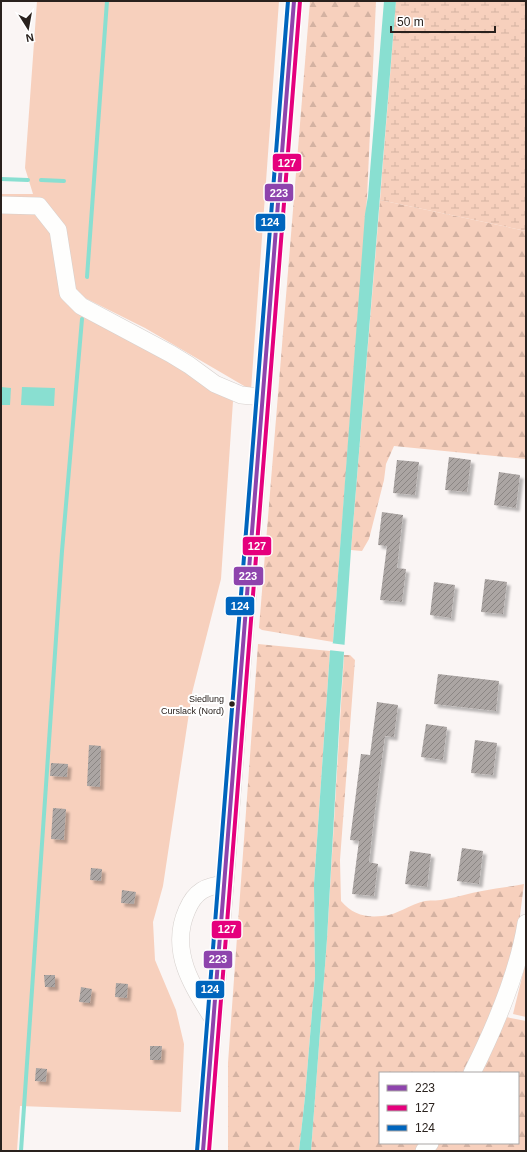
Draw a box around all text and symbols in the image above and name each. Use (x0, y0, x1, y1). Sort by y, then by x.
north arrow (8, 8, 48, 48)
scale bar (391, 8, 495, 34)
text: 50 m (397, 15, 424, 29)
text: N (25, 31, 35, 44)
line badge: 127 (272, 153, 302, 172)
text: 127 (278, 157, 296, 169)
line badge: 223 (264, 183, 294, 202)
text: 223 (270, 187, 288, 199)
line badge: 124 (255, 213, 286, 232)
text: 124 (261, 216, 280, 228)
line badge: 127 (242, 536, 272, 556)
text: 127 (248, 540, 266, 552)
line badge: 223 (233, 566, 264, 586)
text: 223 (239, 570, 257, 582)
line badge: 124 (225, 596, 255, 616)
text: 124 (231, 600, 250, 612)
place label: Siedlung Curslack (Nord) (161, 694, 224, 716)
marker: Siedlung Curslack (Nord) (227, 699, 237, 709)
line badge: 127 (211, 920, 242, 939)
text: 127 (218, 923, 236, 935)
line badge: 223 (203, 950, 233, 969)
text: 223 (209, 953, 227, 965)
line badge: 124 (195, 980, 225, 999)
text: 124 (201, 983, 220, 995)
legend (379, 1072, 519, 1144)
text: 223 (415, 1081, 435, 1095)
text: 127 (415, 1101, 435, 1115)
text: 124 (415, 1121, 435, 1135)

